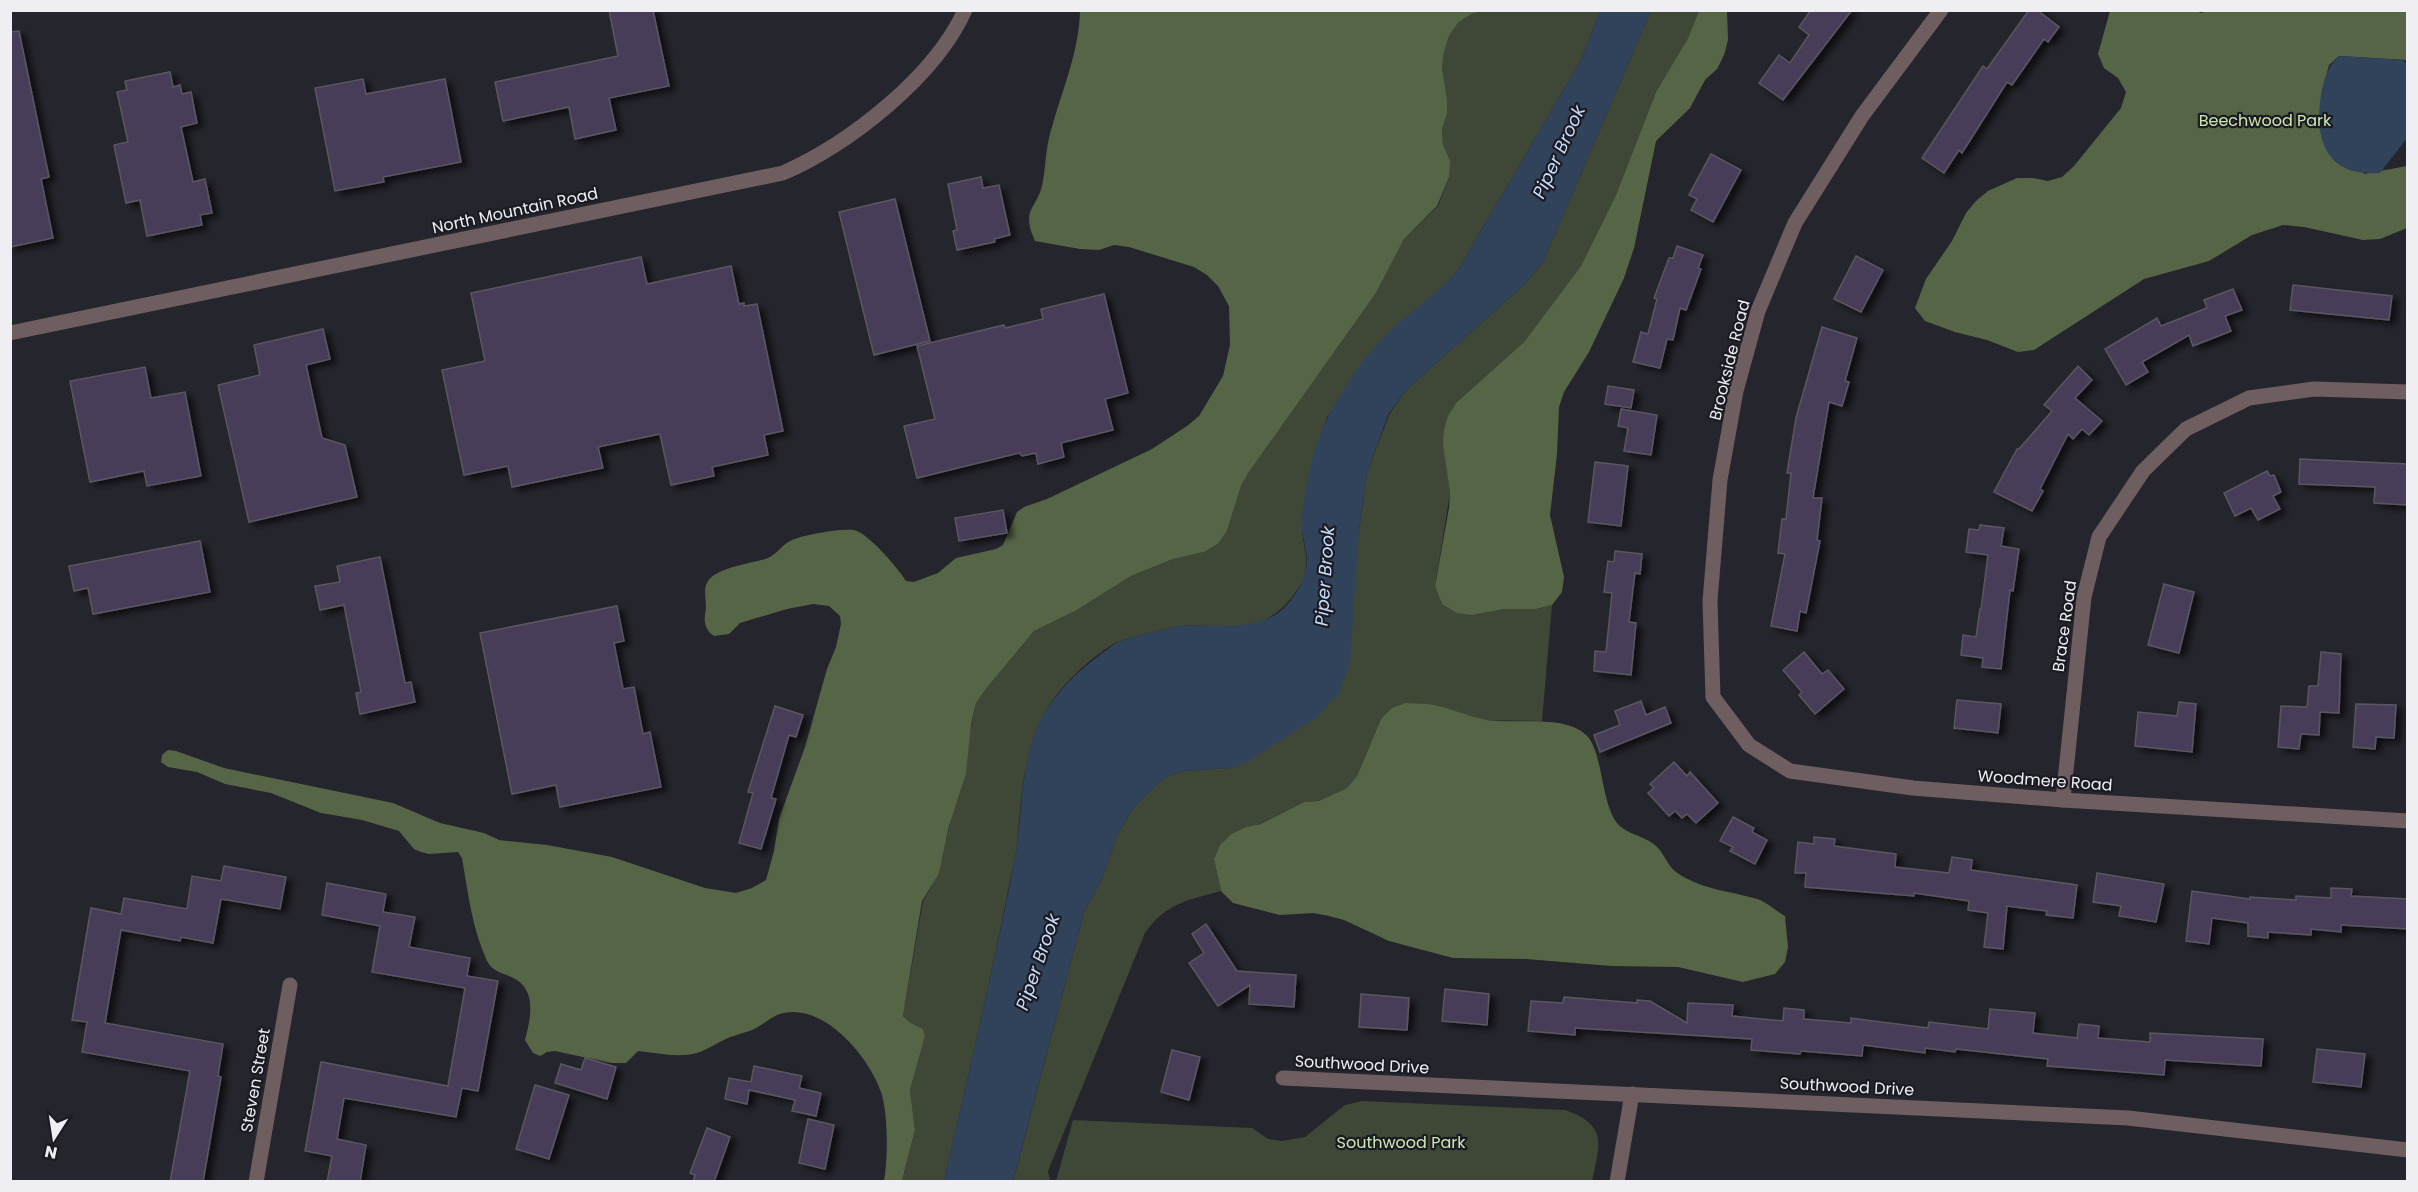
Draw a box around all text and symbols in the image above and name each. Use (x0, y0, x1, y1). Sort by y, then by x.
water label: Piper Brook (1526, 100, 1591, 203)
park label: Beechwood Park (2199, 109, 2332, 132)
street label: North Mountain Road (430, 182, 600, 239)
street label: Brookside Road (1703, 297, 1756, 423)
water label: Piper Brook (1309, 524, 1341, 627)
street label: Brace Road (2047, 579, 2082, 673)
street label: Woodmere Road (1977, 764, 2113, 797)
water label: Piper Brook (1009, 910, 1066, 1013)
street label: Steven Street (235, 1026, 276, 1134)
street label: Southwood Drive (1294, 1049, 1430, 1080)
street label: Southwood Drive (1779, 1071, 1915, 1102)
north arrow (24, 1108, 84, 1168)
park label: Southwood Park (1337, 1131, 1466, 1154)
text: N (43, 1140, 59, 1165)

